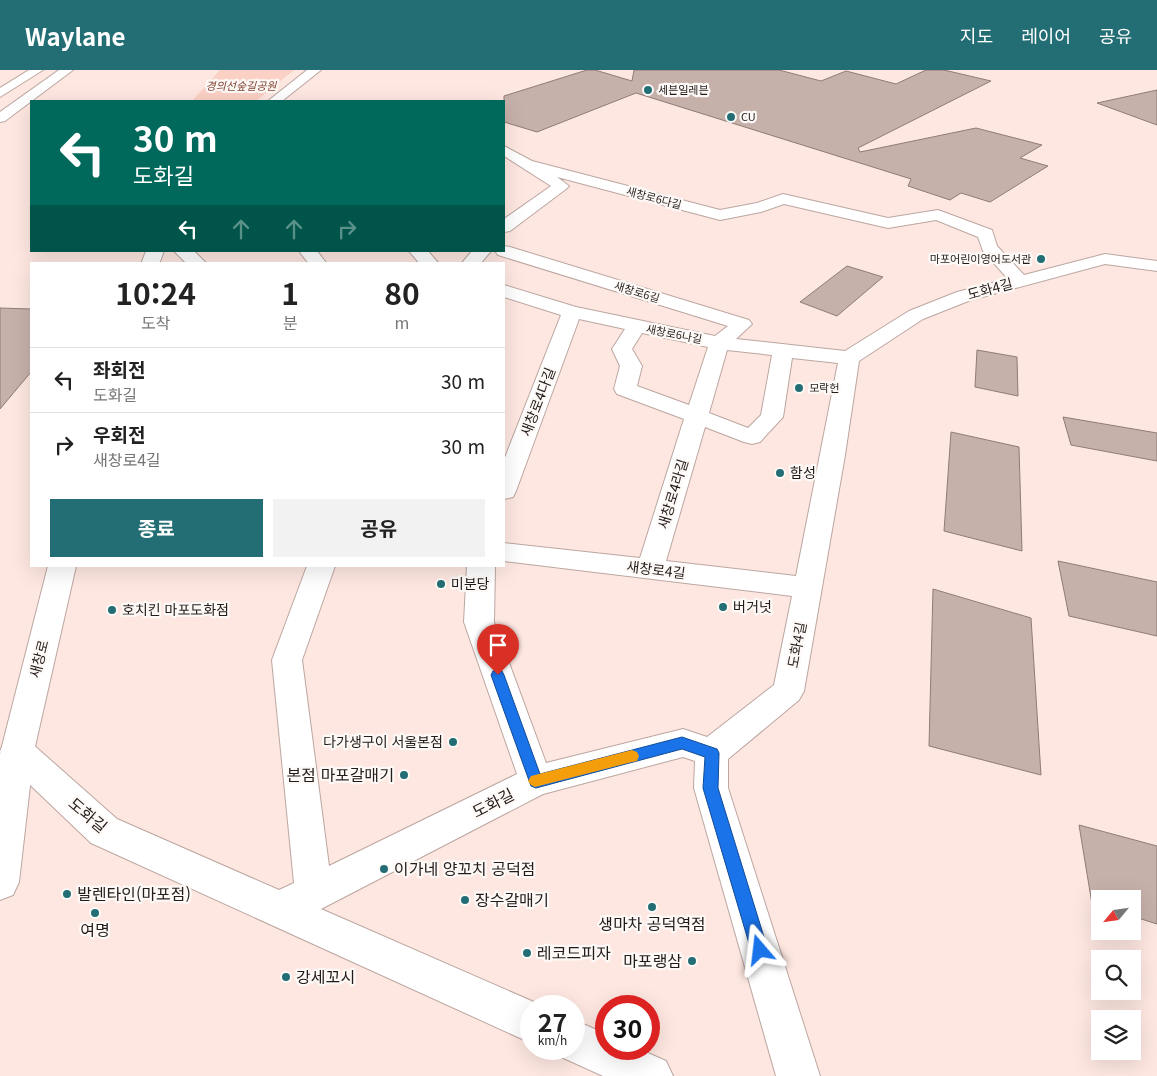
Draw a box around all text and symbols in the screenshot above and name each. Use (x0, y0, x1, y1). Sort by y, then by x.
text: Waylane (25, 18, 126, 53)
text: 지도 (960, 22, 993, 48)
text: 레이어 (1021, 22, 1071, 48)
text: 공유 (1099, 22, 1132, 48)
park label: 경의선숲길공원 (206, 77, 277, 93)
place label: 세븐일레븐 (658, 81, 709, 97)
marker: 세븐일레븐 (642, 84, 654, 96)
place label: CU (741, 108, 756, 124)
text: 30 m (133, 111, 218, 162)
marker: CU (725, 111, 737, 123)
icon: left (50, 120, 115, 185)
text: 도화길 (133, 158, 194, 190)
street label: 새창로6다길 (625, 182, 684, 212)
icon: left (174, 215, 202, 243)
icon: ahead (227, 215, 255, 243)
icon: ahead (280, 215, 308, 243)
icon: right (333, 215, 361, 243)
place label: 마포어린이영어도서관 (930, 250, 1031, 266)
marker: 마포어린이영어도서관 (1035, 253, 1047, 265)
text: 10:24 (115, 270, 196, 314)
text: 1 (281, 270, 299, 314)
text: 80 (384, 270, 420, 314)
street label: 도화4길 (965, 272, 1015, 304)
street label: 새창로6길 (613, 277, 662, 306)
text: 도착 (141, 310, 170, 334)
text: 분 (283, 310, 297, 334)
text: m (395, 310, 409, 334)
street label: 새창로6나길 (645, 320, 704, 346)
text: 좌회전 (93, 355, 145, 382)
street label: 새창로4다길 (515, 364, 559, 439)
icon: left (50, 366, 78, 394)
text: 30 m (441, 367, 485, 394)
place label: 모락헌 (809, 379, 839, 395)
text: 도화길 (93, 382, 137, 406)
marker: 모락헌 (793, 382, 805, 394)
text: 우회전 (93, 420, 145, 447)
icon: right (50, 431, 78, 459)
text: 30 m (441, 432, 485, 459)
text: 새창로4길 (93, 447, 161, 471)
street label: 새창로4라길 (652, 456, 692, 531)
place label: 함성 (790, 462, 816, 482)
marker: 함성 (774, 467, 786, 479)
button: 종료 (50, 499, 263, 557)
button: 공유 (273, 499, 485, 557)
street label: 새창로4길 (625, 555, 687, 583)
place label: 미분당 (451, 573, 490, 593)
marker: 미분당 (435, 578, 447, 590)
place label: 버거넛 (733, 596, 772, 616)
place label: 호치킨 마포도화점 (122, 599, 229, 619)
marker: 버거넛 (717, 601, 729, 613)
marker: 호치킨 마포도화점 (106, 604, 118, 616)
street label: 도화4길 (782, 620, 810, 670)
pin (477, 624, 519, 675)
icon: arrive (484, 631, 512, 659)
street label: 새창로 (24, 637, 52, 680)
place label: 다가생구이 서울본점 (323, 731, 443, 751)
marker: 다가생구이 서울본점 (447, 736, 459, 748)
place label: 본점 마포갈매기 (286, 762, 394, 786)
marker: 본점 마포갈매기 (398, 769, 410, 781)
street label: 도화길 (467, 781, 518, 823)
street label: 도화길 (64, 791, 113, 838)
place label: 이가네 양꼬치 공덕점 (394, 856, 535, 880)
marker: 이가네 양꼬치 공덕점 (378, 863, 390, 875)
place label: 발렌타인(마포점) (77, 881, 191, 905)
place label: 장수갈매기 (475, 887, 549, 911)
marker: 발렌타인(마포점) (61, 888, 73, 900)
north arrow (1091, 890, 1141, 940)
map controls (1091, 890, 1141, 1060)
marker: 장수갈매기 (459, 894, 471, 906)
marker: 생마차 공덕역점 (646, 901, 658, 913)
marker: 여명 (89, 907, 101, 919)
place label: 생마차 공덕역점 (598, 911, 706, 935)
place label: 여명 (80, 917, 110, 941)
position arrow (733, 923, 785, 975)
place label: 레코드피자 (537, 940, 611, 964)
marker: 레코드피자 (521, 947, 533, 959)
place label: 마포랭삼 (623, 948, 682, 972)
button: search (1091, 950, 1141, 1000)
marker: 마포랭삼 (686, 955, 698, 967)
place label: 강세꼬시 (296, 964, 355, 988)
marker: 강세꼬시 (280, 971, 292, 983)
speed limit sign: 30 (595, 995, 660, 1060)
text: 27 (538, 1003, 567, 1039)
button: layers (1091, 1010, 1141, 1060)
text: km/h (538, 1031, 567, 1048)

